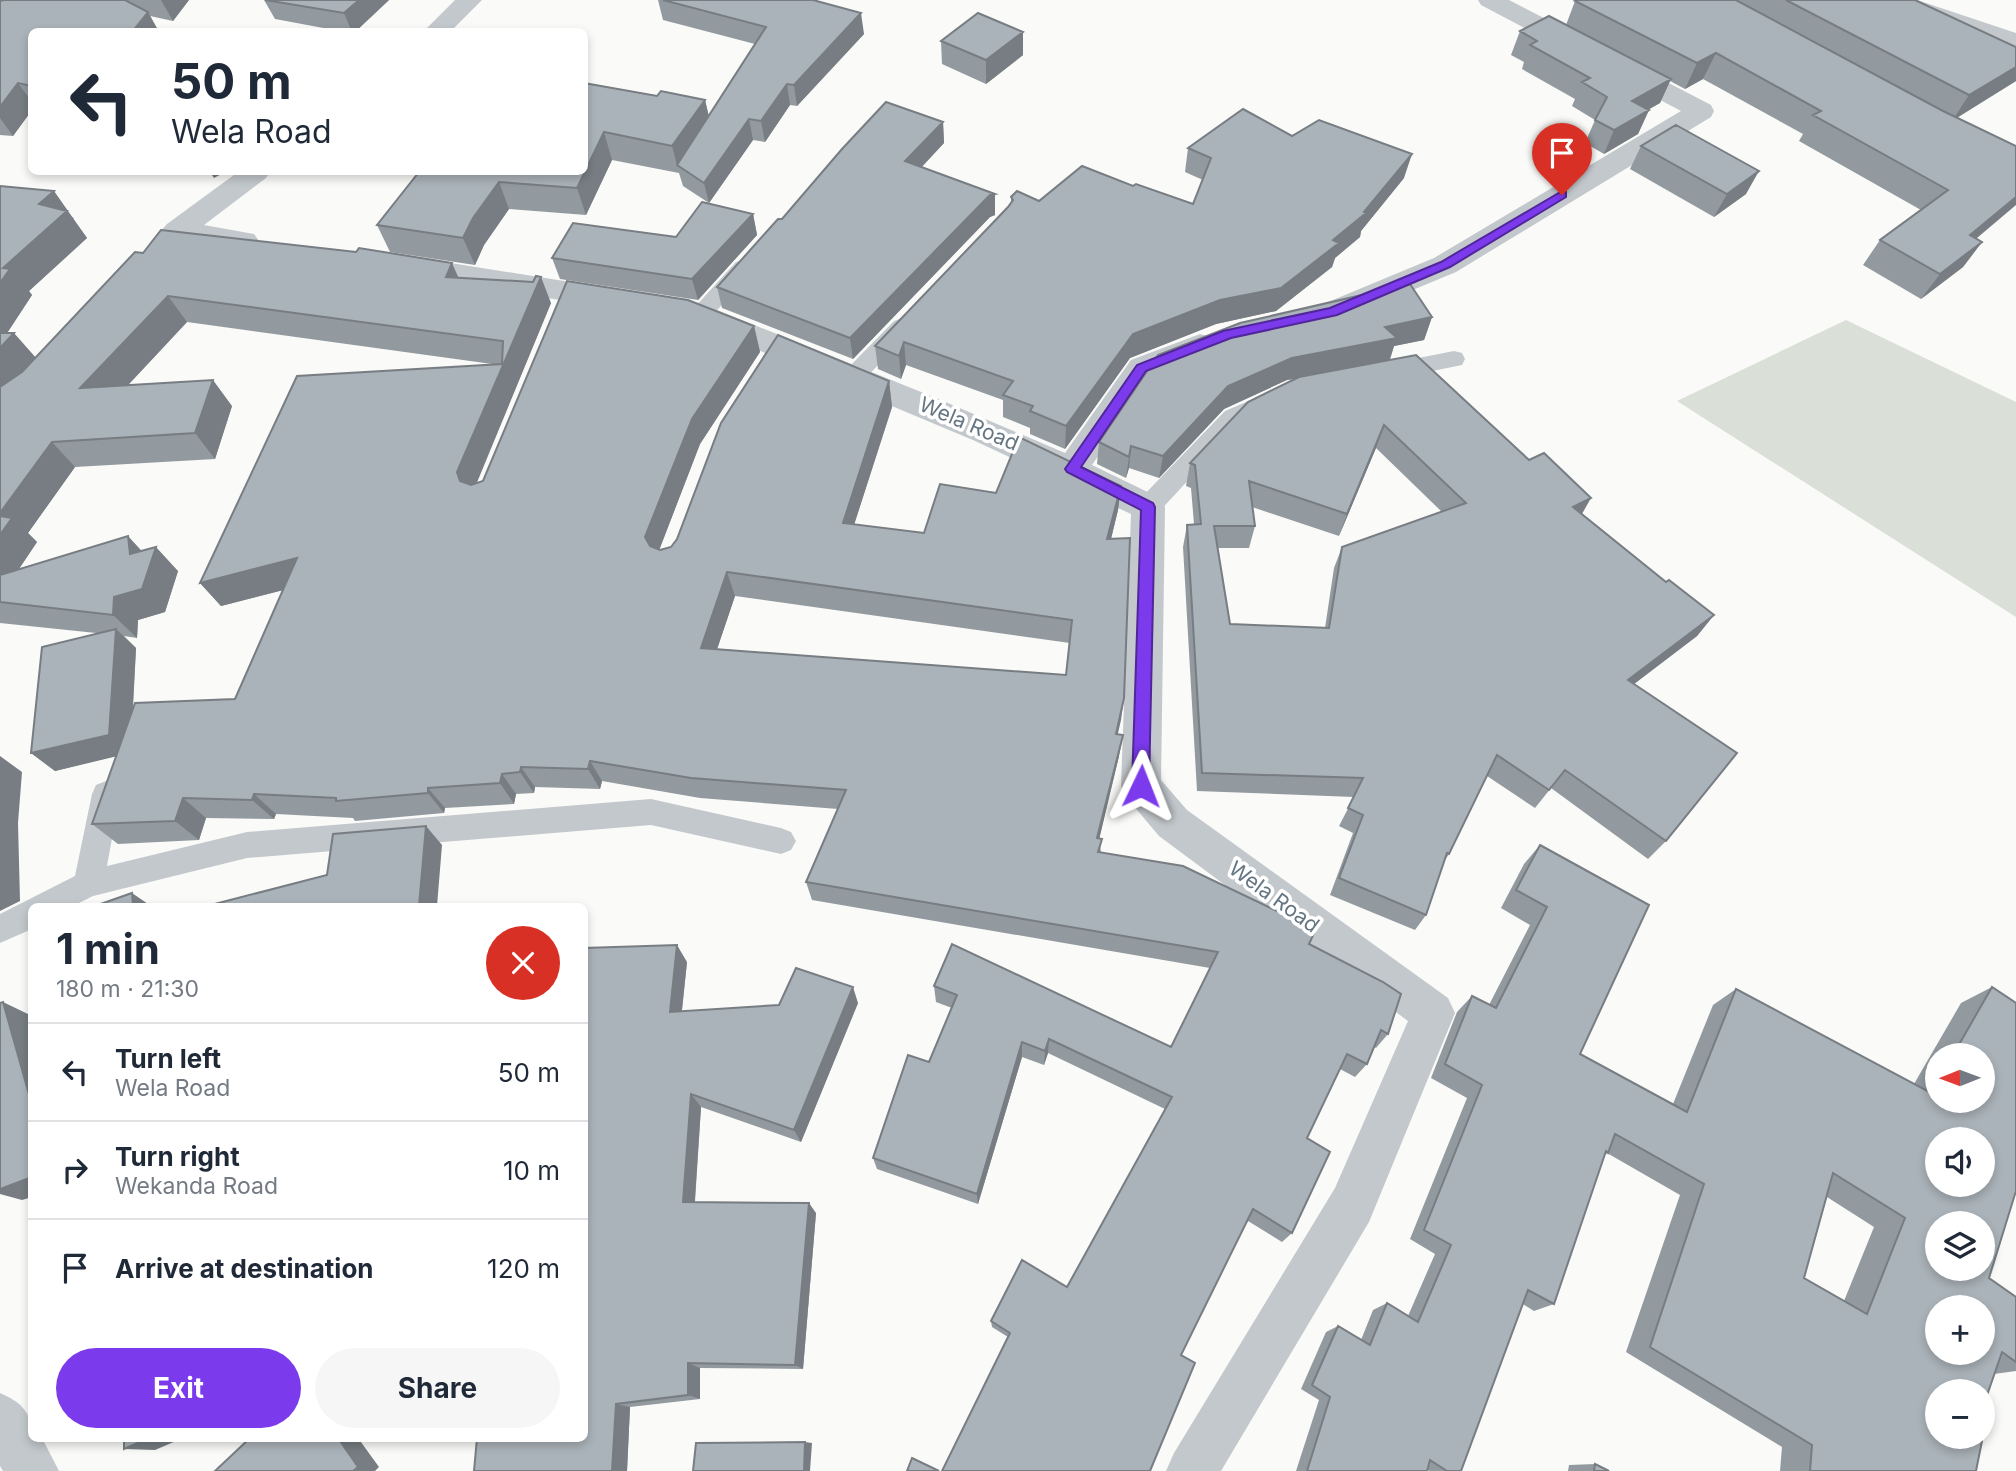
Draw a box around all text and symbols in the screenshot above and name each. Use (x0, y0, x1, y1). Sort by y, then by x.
text: 50 m (171, 52, 292, 111)
icon: left (56, 56, 147, 147)
text: Wela Road (171, 112, 331, 151)
pin (1532, 123, 1592, 195)
icon: arrive (1543, 134, 1581, 172)
street label: Wela Road (916, 391, 1023, 456)
position arrow (1104, 749, 1178, 823)
street label: Wela Road (1224, 856, 1324, 938)
text: 1 min (56, 923, 160, 974)
button: close (486, 926, 560, 1000)
text: 180 m · 21:30 (56, 975, 199, 1003)
text: Turn left (115, 1043, 221, 1074)
north arrow (1925, 1043, 1995, 1113)
map controls (1925, 1043, 1995, 1449)
icon: left (56, 1053, 94, 1091)
text: 50 m (498, 1057, 560, 1088)
text: Wela Road (115, 1074, 230, 1102)
button: sound (1925, 1127, 1995, 1197)
text: Turn right (115, 1141, 240, 1172)
icon: right (56, 1151, 94, 1189)
text: 10 m (503, 1155, 560, 1186)
text: Wekanda Road (115, 1172, 278, 1200)
button: layers (1925, 1211, 1995, 1281)
icon: arrive (56, 1249, 94, 1287)
text: Arrive at destination (115, 1253, 374, 1284)
text: 120 m (487, 1253, 560, 1284)
button: + (1925, 1295, 1995, 1365)
button: Exit (56, 1348, 301, 1428)
button: Share (315, 1348, 560, 1428)
button: − (1925, 1379, 1995, 1449)

